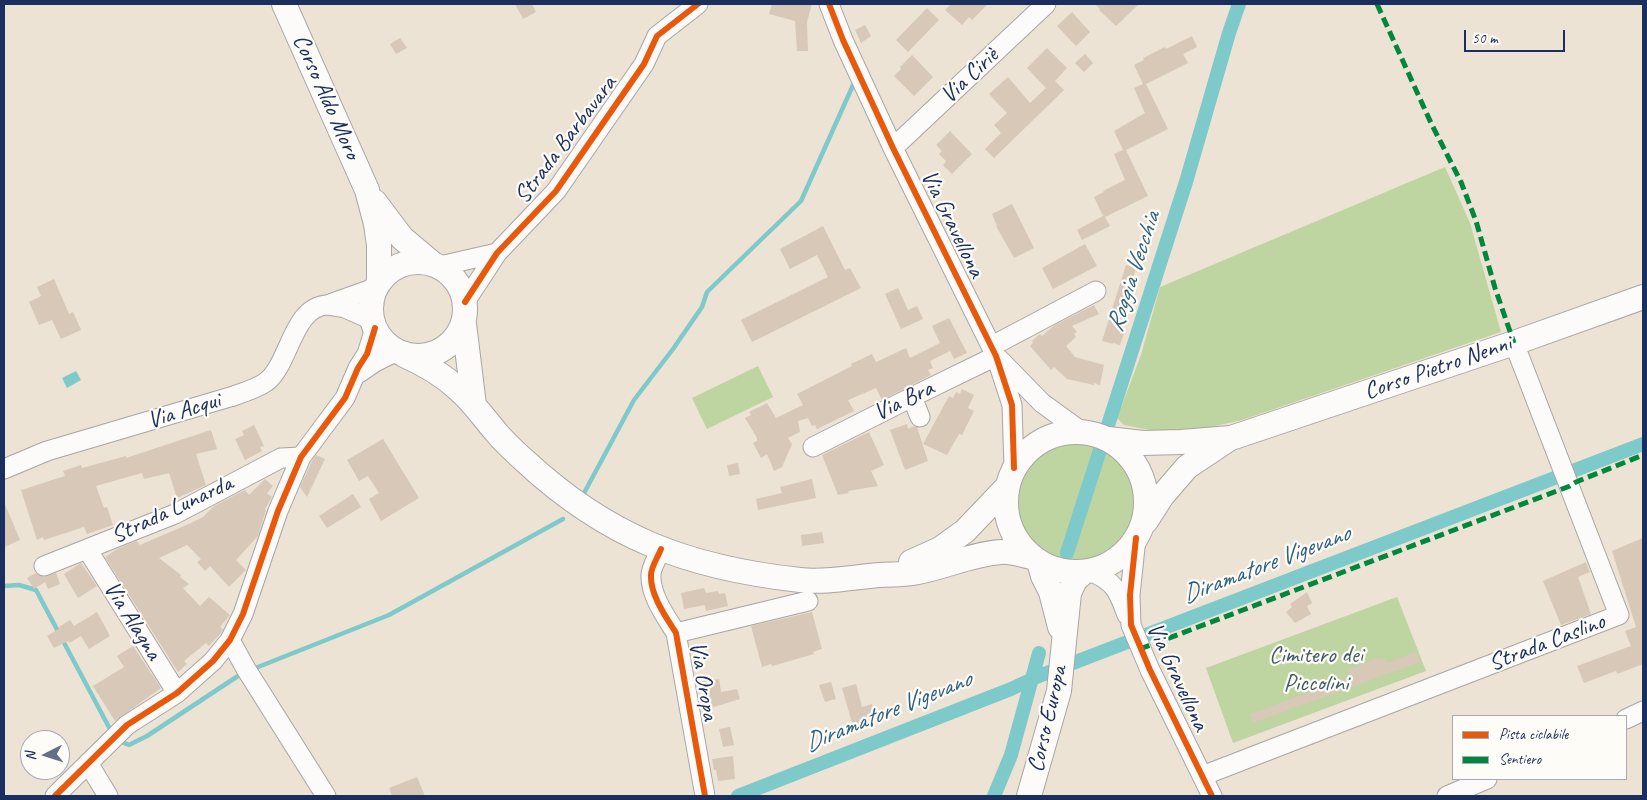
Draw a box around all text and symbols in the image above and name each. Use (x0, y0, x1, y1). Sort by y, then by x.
scale bar (1467, 20, 1568, 52)
text: 50 m (1472, 29, 1498, 48)
street label: Corso Aldo Moro (286, 30, 366, 164)
street label: Via Ciriè (935, 42, 1005, 110)
street label: Strada Barbavara (509, 70, 623, 210)
street label: Via Gravellona (914, 166, 990, 282)
water label: Roggia Vecchia (1101, 208, 1167, 336)
street label: Corso Pietro Nenni (1361, 329, 1515, 407)
street label: Via Bra (869, 374, 939, 428)
street label: Via Acqui (144, 386, 224, 436)
street label: Strada Lunarda (107, 469, 237, 551)
water label: Diramatore Vigevano (1178, 519, 1354, 611)
street label: Via Alagna (97, 576, 167, 666)
street label: Strada Caslino (1485, 608, 1609, 678)
street label: Via Gravellona (1139, 618, 1215, 736)
street label: Via Oropa (682, 639, 724, 723)
park label: Cimitero dei Piccolini (1269, 642, 1363, 698)
street label: Corso Europa (1022, 663, 1074, 775)
water label: Diramatore Vigevano (800, 665, 976, 759)
legend (1452, 715, 1627, 780)
text: Pista ciclabile (1499, 725, 1568, 744)
north arrow (20, 730, 70, 780)
text: Sentiero (1499, 750, 1541, 769)
text: N (22, 751, 39, 761)

